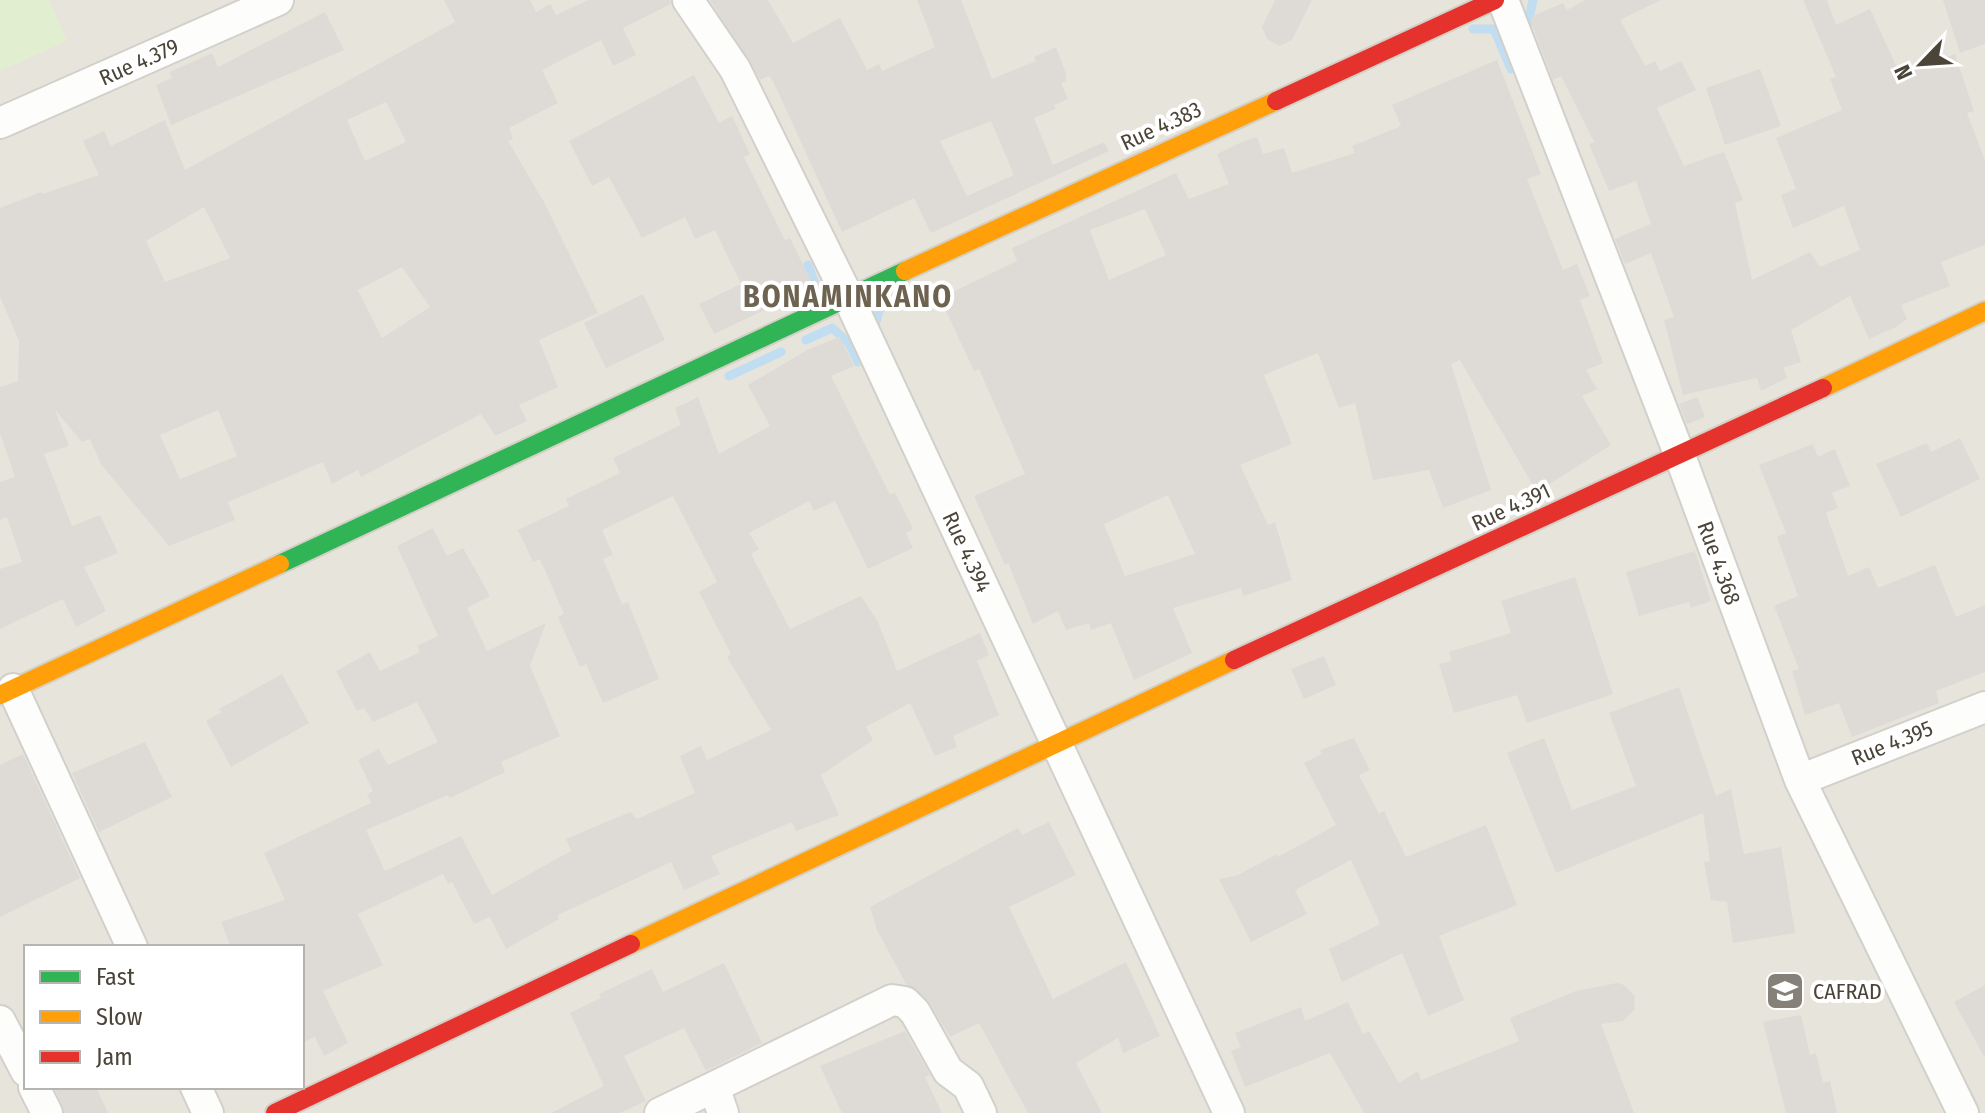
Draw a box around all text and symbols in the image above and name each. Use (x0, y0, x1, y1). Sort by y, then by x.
north arrow (1881, 24, 1961, 104)
street label: Rue 4.379 (95, 33, 183, 91)
text: N (1888, 61, 1918, 84)
street label: Rue 4.383 (1116, 96, 1206, 156)
district label: BONAMINKANO (743, 279, 953, 315)
street label: Rue 4.391 (1467, 477, 1555, 537)
street label: Rue 4.394 (937, 507, 998, 597)
street label: Rue 4.368 (1691, 518, 1747, 608)
street label: Rue 4.395 (1847, 714, 1937, 772)
legend (24, 945, 304, 1089)
text: Fast (96, 963, 135, 991)
school or university icon: CAFRAD (1764, 970, 1806, 1012)
place label: CAFRAD (1813, 978, 1882, 1005)
text: Slow (96, 1003, 143, 1031)
text: Jam (96, 1043, 133, 1071)

